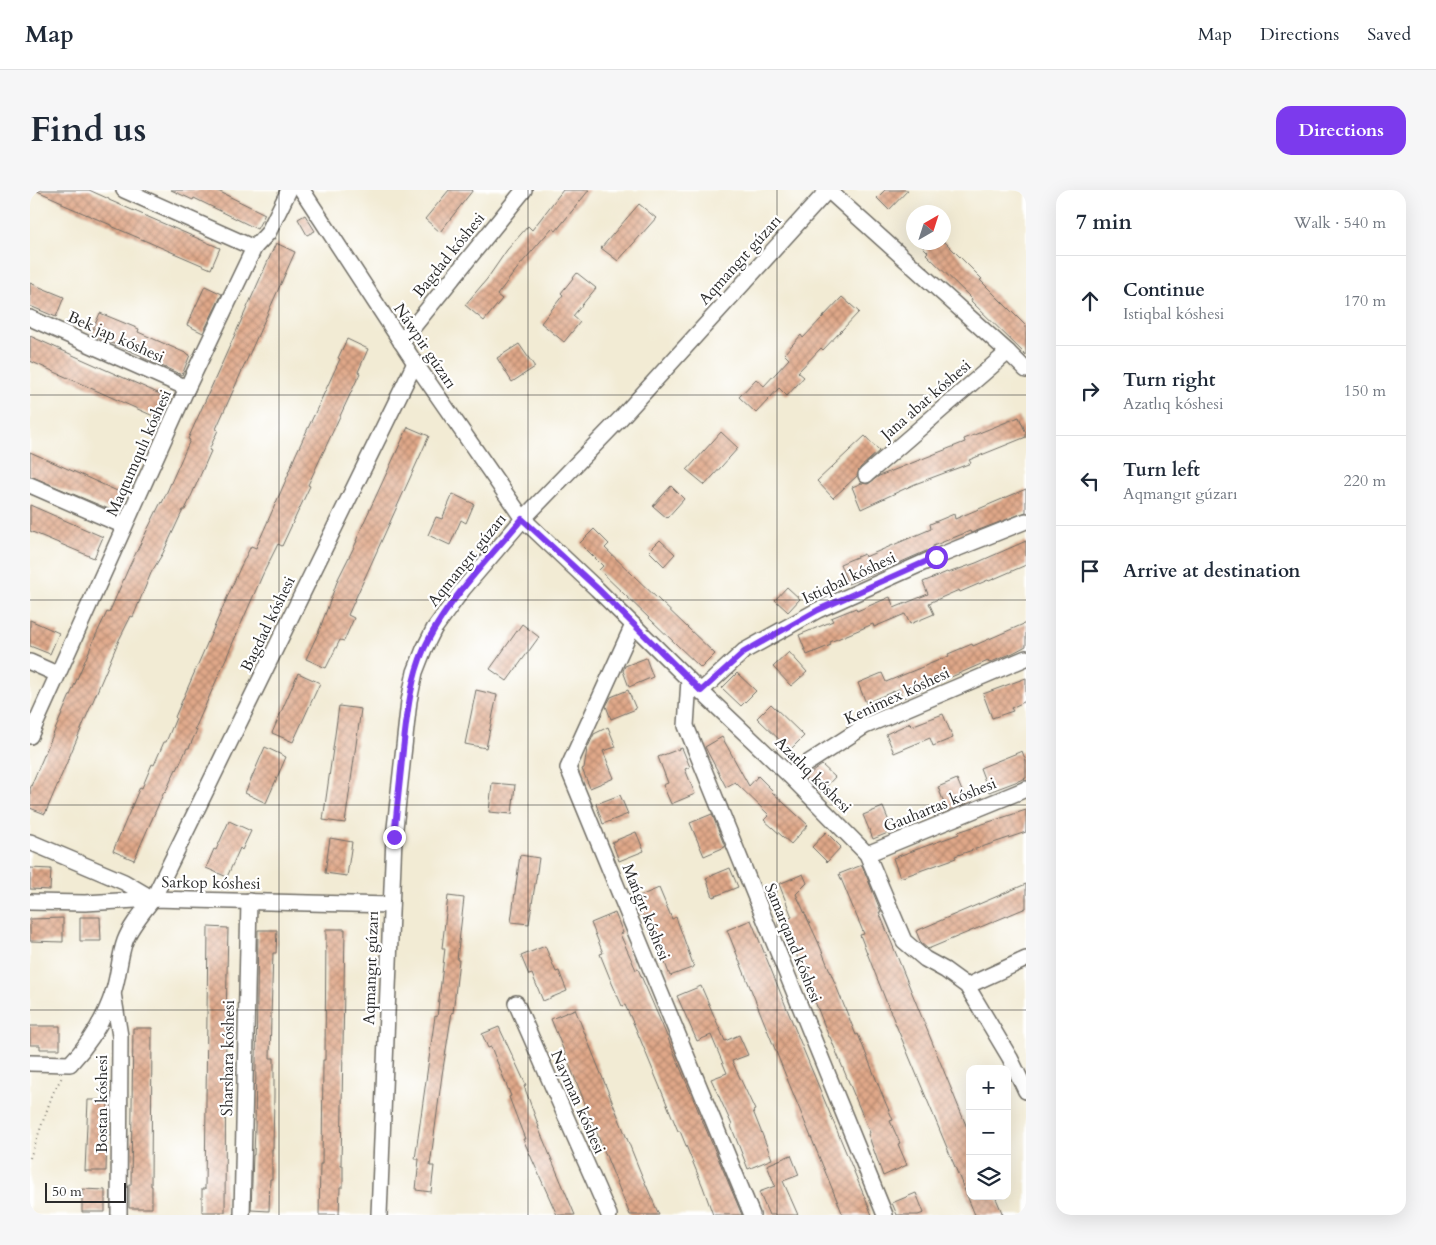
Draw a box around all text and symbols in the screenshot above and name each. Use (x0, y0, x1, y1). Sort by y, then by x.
text: Map (25, 18, 74, 51)
text: Map (1198, 22, 1232, 47)
text: Directions (1260, 22, 1339, 47)
text: Saved (1367, 22, 1411, 47)
text: Find us (30, 106, 146, 154)
button: Directions (1276, 106, 1406, 155)
north arrow (906, 205, 951, 250)
street label: Bagdad kóshesi (408, 207, 490, 302)
text: 7 min (1076, 208, 1132, 237)
street label: Aqmangıt gúzarı (694, 210, 787, 310)
text: Walk · 540 m (1294, 212, 1386, 234)
text: Continue (1123, 277, 1205, 303)
icon: ahead (1076, 287, 1104, 315)
text: 170 m (1344, 290, 1386, 312)
street label: Náwpir gúzarı (388, 299, 462, 393)
text: Istiqbal kóshesi (1123, 303, 1224, 325)
street label: Bek jap kóshesi (64, 306, 168, 368)
street label: Jana abat kóshesi (875, 354, 976, 447)
text: Turn right (1123, 367, 1215, 393)
icon: right (1076, 377, 1104, 405)
text: 150 m (1344, 380, 1386, 402)
street label: Maqtumqulı kóshesi (101, 386, 177, 520)
text: Azatlıq kóshesi (1123, 393, 1223, 415)
text: Turn left (1123, 457, 1200, 483)
icon: left (1076, 467, 1104, 495)
text: 220 m (1344, 470, 1386, 492)
text: Aqmangıt gúzarı (1123, 483, 1237, 505)
street label: Aqmangıt gúzarı (422, 508, 512, 611)
street label: Istiqbal kóshesi (798, 546, 900, 609)
route start (925, 546, 948, 569)
icon: arrive (1076, 557, 1104, 585)
text: Arrive at destination (1123, 558, 1300, 584)
street label: Bagdad kóshesi (235, 572, 301, 675)
street label: Kenimex kóshesi (841, 662, 954, 730)
street label: Azatlıq kóshesi (770, 732, 857, 819)
street label: Gauhartas kóshesi (880, 772, 1000, 838)
route end (383, 826, 406, 849)
street label: Mańǵıt kóshesi (617, 860, 676, 964)
street label: Sarkop kóshesi (161, 871, 261, 895)
street label: Samarqand kóshesi (759, 880, 827, 1006)
street label: Aqmangıt gúzarı (358, 910, 384, 1026)
street label: Sharshara kóshesi (216, 999, 240, 1116)
street label: Nayman kóshesi (545, 1047, 611, 1158)
street label: Bostan kóshesi (91, 1054, 113, 1153)
map controls (966, 1065, 1011, 1200)
button: + (966, 1065, 1011, 1110)
button: − (966, 1110, 1011, 1155)
button: layers (966, 1155, 1011, 1200)
scale bar (45, 1180, 126, 1203)
text: 50 m (52, 1182, 82, 1201)

